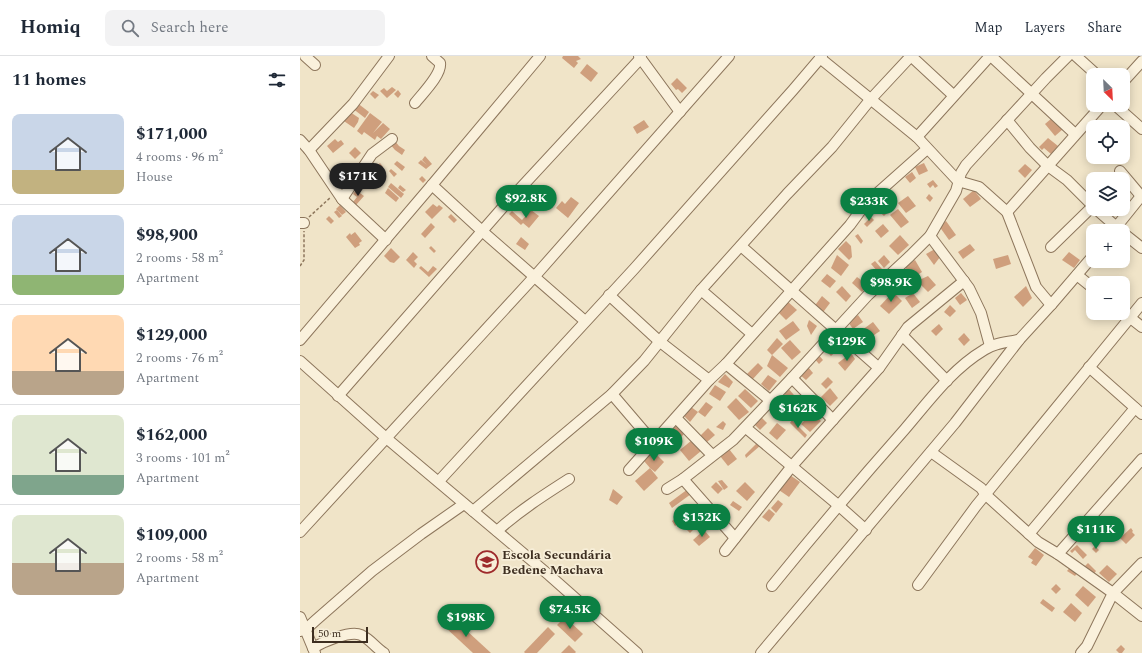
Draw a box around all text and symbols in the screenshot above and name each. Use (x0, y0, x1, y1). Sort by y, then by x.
search box (105, 10, 385, 46)
text: Homiq (20, 13, 81, 42)
text: Search here (151, 16, 228, 39)
icon: search (119, 17, 141, 39)
text: Map (974, 17, 1003, 38)
text: Layers (1025, 17, 1065, 38)
text: Share (1087, 17, 1122, 38)
text: 11 homes (12, 67, 86, 93)
north arrow (1086, 68, 1130, 112)
map controls (1086, 68, 1130, 320)
icon: filters (266, 69, 288, 91)
button: locate (1086, 120, 1130, 164)
text: $171,000 (136, 121, 207, 147)
icon: home (44, 130, 92, 178)
text: 4 rooms · 96 m² (136, 147, 223, 167)
pin: $171K (330, 163, 386, 197)
text: $171K (338, 166, 378, 186)
text: House (136, 167, 173, 187)
button: layers (1086, 172, 1130, 216)
pin: $92.8K (493, 185, 559, 219)
text: $92.8K (505, 188, 547, 208)
pin: $233K (841, 188, 897, 222)
text: $233K (849, 191, 889, 211)
text: $98,900 (136, 222, 198, 248)
button: + (1086, 224, 1130, 268)
icon: home (44, 231, 92, 279)
text: 2 rooms · 58 m² (136, 248, 223, 268)
text: Apartment (136, 268, 199, 288)
pin: $98.9K (858, 269, 924, 303)
text: $98.9K (870, 272, 912, 292)
button: − (1086, 276, 1130, 320)
text: $129,000 (136, 322, 207, 348)
pin: $129K (819, 328, 875, 362)
icon: home (44, 331, 92, 379)
text: $129K (827, 331, 867, 351)
text: 2 rooms · 76 m² (136, 348, 223, 368)
text: Apartment (136, 368, 199, 388)
pin: $162K (770, 395, 826, 429)
text: $162K (778, 398, 818, 418)
text: $162,000 (136, 422, 207, 448)
pin: $109K (626, 428, 682, 462)
icon: home (44, 431, 92, 479)
text: $109K (634, 431, 674, 451)
text: 3 rooms · 101 m² (136, 448, 230, 468)
text: Apartment (136, 468, 199, 488)
pin: $152K (674, 504, 730, 538)
text: $152K (682, 507, 722, 527)
pin: $111K (1068, 516, 1124, 550)
text: $111K (1076, 519, 1116, 539)
text: $109,000 (136, 522, 207, 548)
icon: home (44, 531, 92, 579)
place label: Escola Secundária Bedene Machava (502, 545, 611, 580)
text: 2 rooms · 58 m² (136, 548, 223, 568)
school or university icon: Escola Secundária Bedene Machava (474, 549, 500, 575)
text: Apartment (136, 568, 199, 588)
pin: $74.5K (537, 596, 603, 630)
text: $74.5K (549, 599, 591, 619)
pin: $198K (438, 604, 494, 638)
text: $198K (446, 607, 486, 627)
scale bar (312, 625, 368, 644)
text: 50 m (318, 625, 341, 642)

